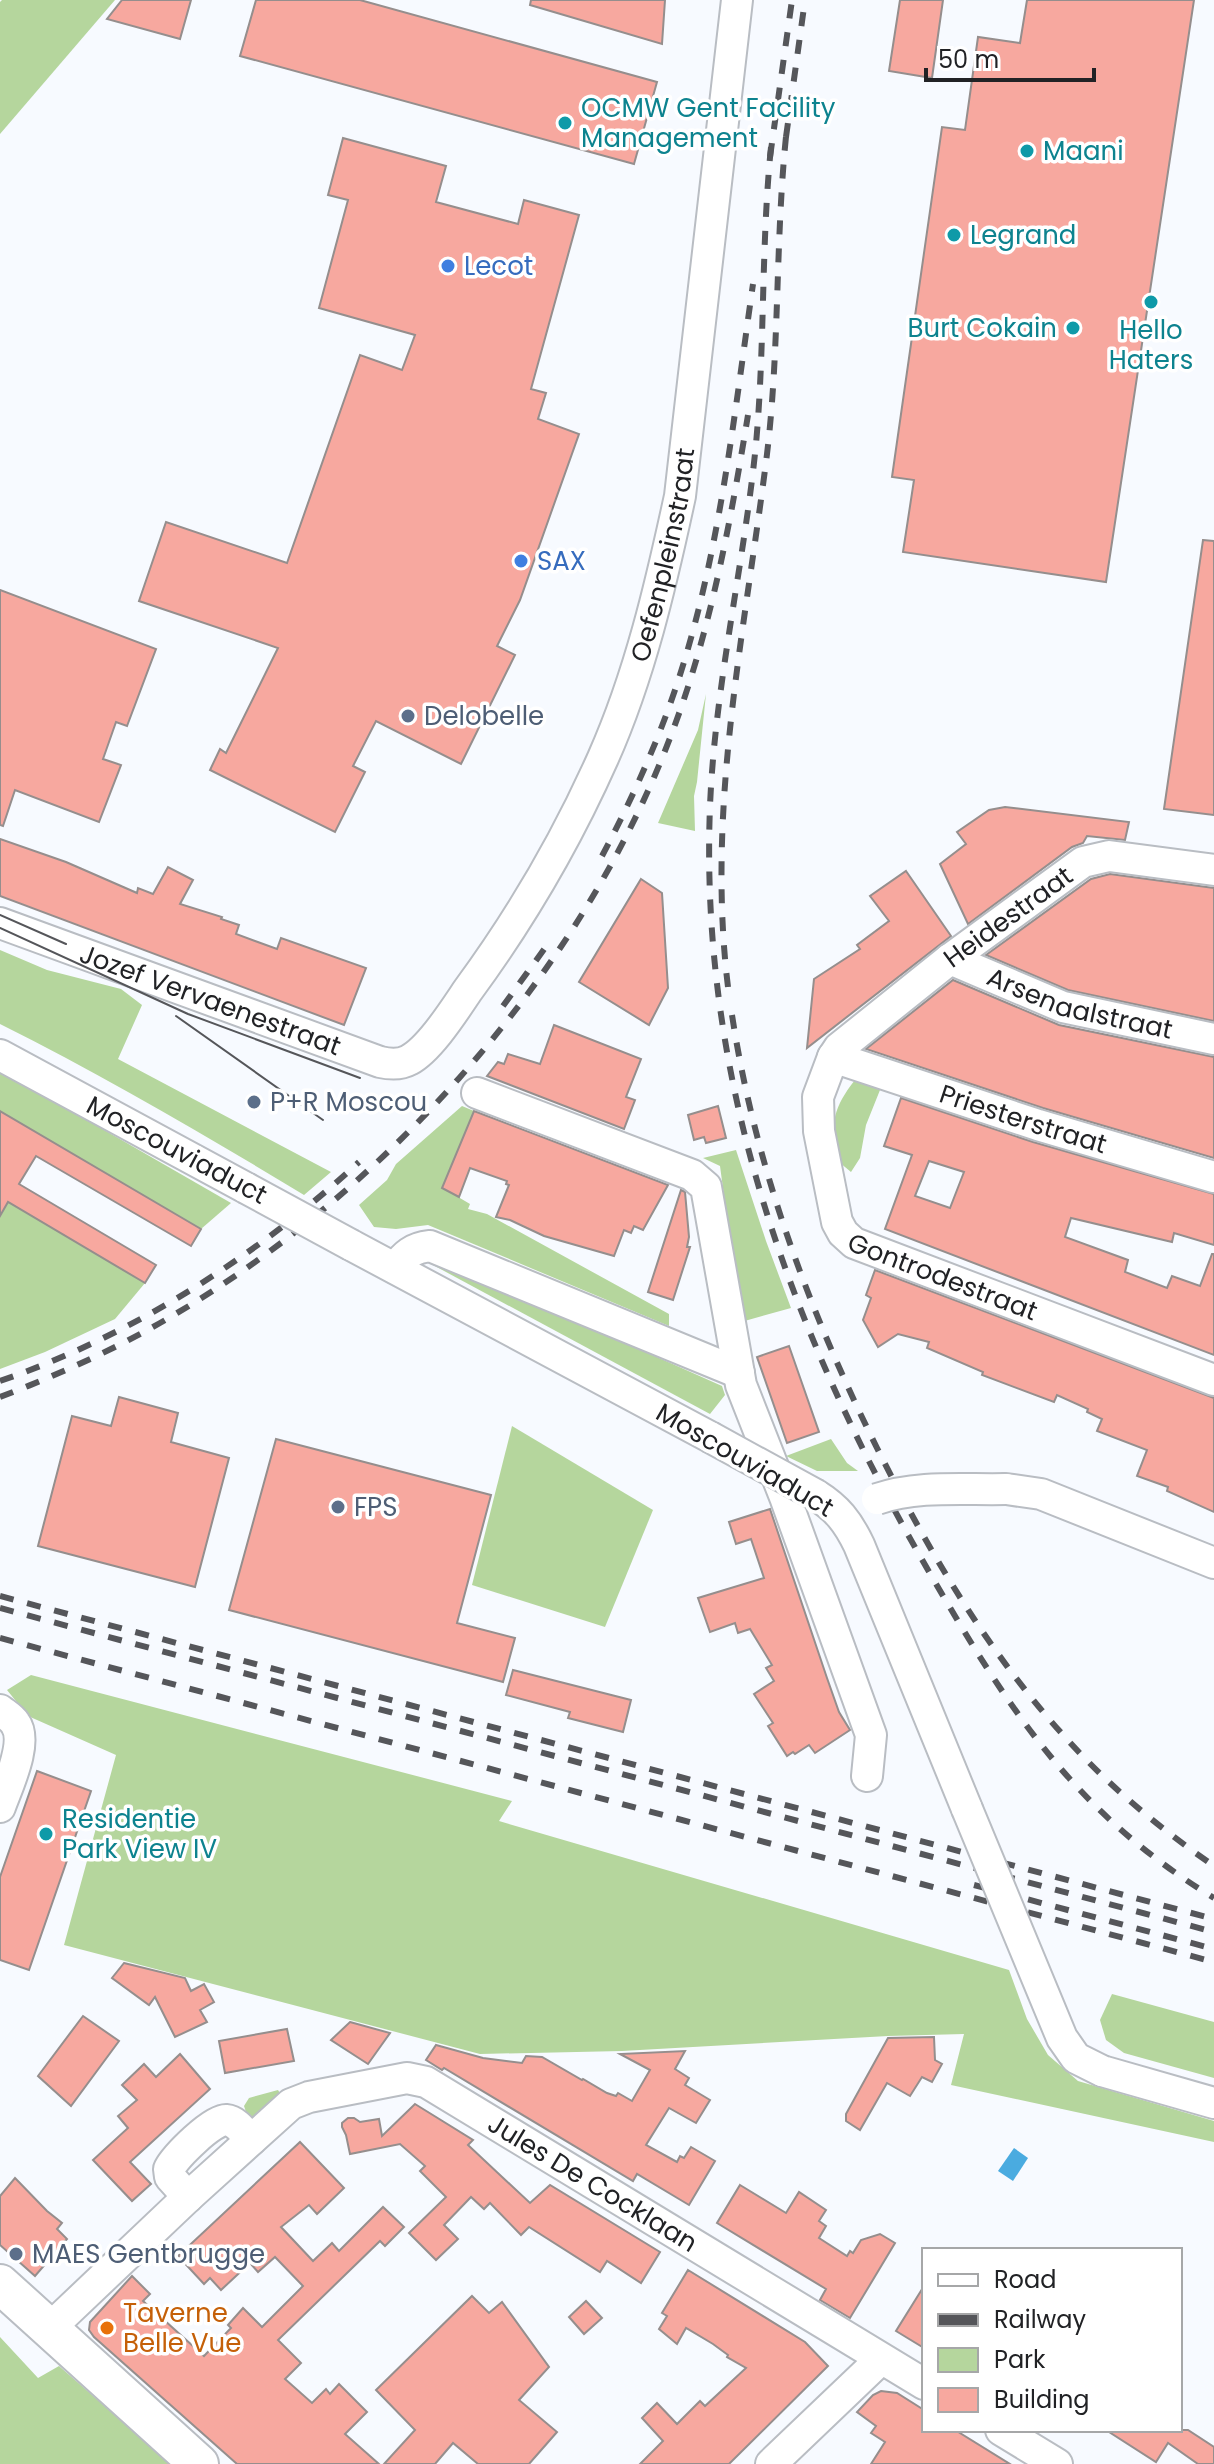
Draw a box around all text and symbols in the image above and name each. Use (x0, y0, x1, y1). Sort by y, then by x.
scale bar (926, 32, 1094, 82)
text: 50 m (938, 43, 999, 76)
place label: OCMW Gent Facility Management (581, 90, 836, 156)
marker: OCMW Gent Facility Management (556, 114, 574, 132)
place label: Maani (1043, 133, 1124, 169)
marker: Maani (1018, 142, 1036, 160)
place label: Legrand (970, 217, 1076, 253)
marker: Legrand (945, 226, 963, 244)
place label: Lecot (464, 248, 533, 284)
marker: Lecot (439, 257, 457, 275)
marker: Hello Haters (1142, 293, 1160, 311)
place label: Burt Cokain (908, 310, 1057, 346)
place label: Hello Haters (1109, 312, 1193, 378)
marker: Burt Cokain (1064, 319, 1082, 337)
street label: Oefenpleinstraat (622, 446, 703, 666)
place label: SAX (537, 543, 586, 579)
marker: SAX (512, 552, 530, 570)
place label: Delobelle (424, 698, 544, 734)
marker: Delobelle (399, 707, 417, 725)
street label: Heidestraat (936, 858, 1080, 976)
street label: Jozef Vervaenestraat (75, 936, 346, 1064)
street label: Arsenaalstraat (981, 959, 1176, 1048)
street label: Priesterstraat (935, 1076, 1111, 1162)
place label: P+R Moscou (270, 1084, 427, 1120)
street label: Moscouviaduct (80, 1087, 274, 1213)
marker: P+R Moscou (245, 1093, 263, 1111)
street label: Gontrodestraat (843, 1224, 1043, 1329)
street label: Moscouviaduct (650, 1394, 840, 1526)
place label: FPS (354, 1489, 397, 1525)
marker: FPS (329, 1498, 347, 1516)
place label: Residentie Park View IV (62, 1801, 217, 1867)
marker: Residentie Park View IV (37, 1825, 55, 1843)
street label: Jules De Cocklaan (481, 2106, 704, 2260)
place label: MAES Gentbrugge (32, 2236, 265, 2272)
marker: MAES Gentbrugge (7, 2245, 25, 2263)
legend (922, 2248, 1182, 2432)
text: Road (994, 2263, 1056, 2296)
place label: Taverne Belle Vue (123, 2295, 241, 2361)
text: Railway (994, 2303, 1087, 2336)
marker: Taverne Belle Vue (98, 2319, 116, 2337)
text: Park (994, 2343, 1046, 2376)
text: Building (994, 2383, 1090, 2416)

